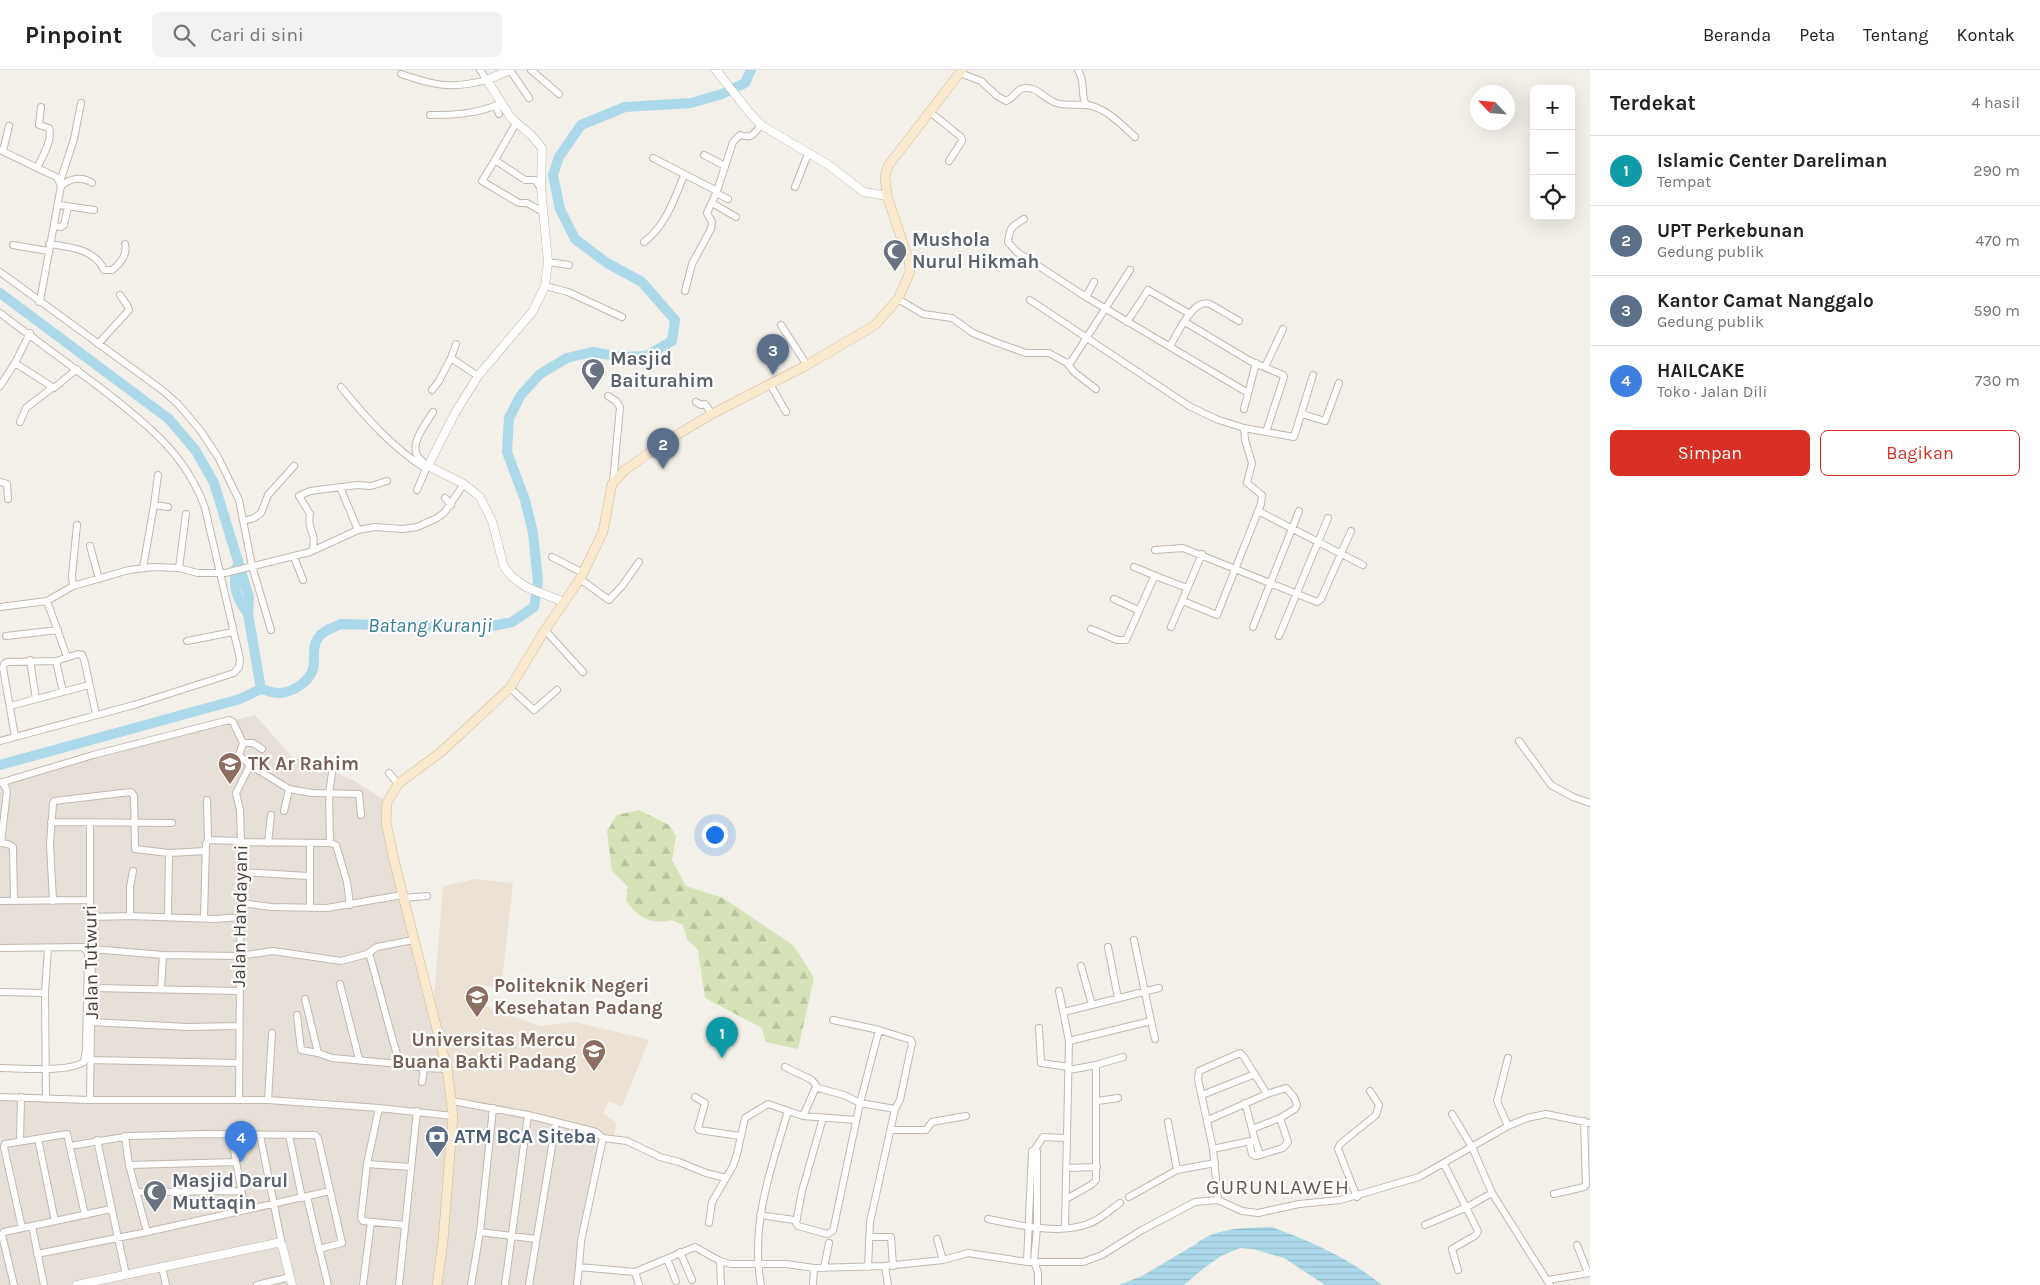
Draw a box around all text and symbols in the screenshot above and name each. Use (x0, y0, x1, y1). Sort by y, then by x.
search box (152, 12, 502, 57)
text: Pinpoint (25, 21, 122, 49)
icon: search (170, 21, 198, 49)
text: Cari di sini (210, 24, 304, 46)
text: Beranda (1703, 24, 1771, 46)
text: Peta (1799, 24, 1835, 46)
text: Tentang (1863, 24, 1929, 46)
text: Kontak (1957, 24, 2015, 46)
north arrow (1470, 85, 1515, 130)
map controls (1530, 85, 1575, 220)
button: + (1530, 85, 1575, 130)
text: Terdekat (1610, 91, 1696, 115)
text: 4 hasil (1971, 93, 2020, 112)
button: − (1530, 130, 1575, 175)
text: Islamic Center Dareliman (1657, 150, 1887, 172)
text: 1 (1623, 161, 1629, 180)
text: 290 m (1973, 161, 2020, 180)
text: Tempat (1657, 172, 1711, 191)
button: locate (1530, 175, 1575, 220)
text: UPT Perkebunan (1657, 220, 1804, 242)
place label: Mushola Nurul Hikmah (912, 229, 1039, 273)
text: 2 (1621, 231, 1631, 250)
text: 470 m (1975, 231, 2020, 250)
mosque icon: Mushola Nurul Hikmah (882, 238, 908, 272)
text: Gedung publik (1657, 242, 1764, 261)
text: Kantor Camat Nanggalo (1657, 290, 1874, 312)
text: 3 (1621, 301, 1631, 320)
text: 590 m (1973, 301, 2020, 320)
text: Gedung publik (1657, 312, 1764, 331)
pin: 3 (757, 334, 789, 375)
place label: Masjid Baiturahim (610, 348, 714, 392)
mosque icon: Masjid Baiturahim (580, 357, 606, 391)
text: HAILCAKE (1657, 360, 1745, 382)
text: 4 (1621, 371, 1631, 390)
text: 730 m (1975, 371, 2020, 390)
text: Toko · Jalan Dili (1657, 382, 1767, 401)
pin: 2 (647, 428, 679, 469)
button: Simpan (1610, 430, 1810, 476)
button: Bagikan (1820, 430, 2020, 476)
water label: Batang Kuranji (368, 614, 492, 637)
school or university icon: TK Ar Rahim (217, 751, 243, 785)
place label: TK Ar Rahim (248, 753, 359, 775)
your location (702, 822, 728, 848)
street label: Jalan Handayani (228, 844, 252, 988)
street label: Jalan Tutwuri (79, 905, 103, 1019)
place label: Politeknik Negeri Kesehatan Padang (494, 975, 663, 1019)
school or university icon: Politeknik Negeri Kesehatan Padang (464, 984, 490, 1018)
pin: 1 (706, 1017, 738, 1058)
place label: Universitas Mercu Buana Bakti Padang (392, 1029, 576, 1073)
school or university icon: Universitas Mercu Buana Bakti Padang (581, 1038, 607, 1072)
pin: 4 (225, 1121, 257, 1162)
bank icon: ATM BCA Siteba (424, 1124, 450, 1158)
place label: ATM BCA Siteba (454, 1126, 596, 1148)
place label: Masjid Darul Muttaqin (172, 1170, 288, 1214)
district label: GURUNLAWEH (1206, 1175, 1350, 1199)
mosque icon: Masjid Darul Muttaqin (142, 1179, 168, 1213)

